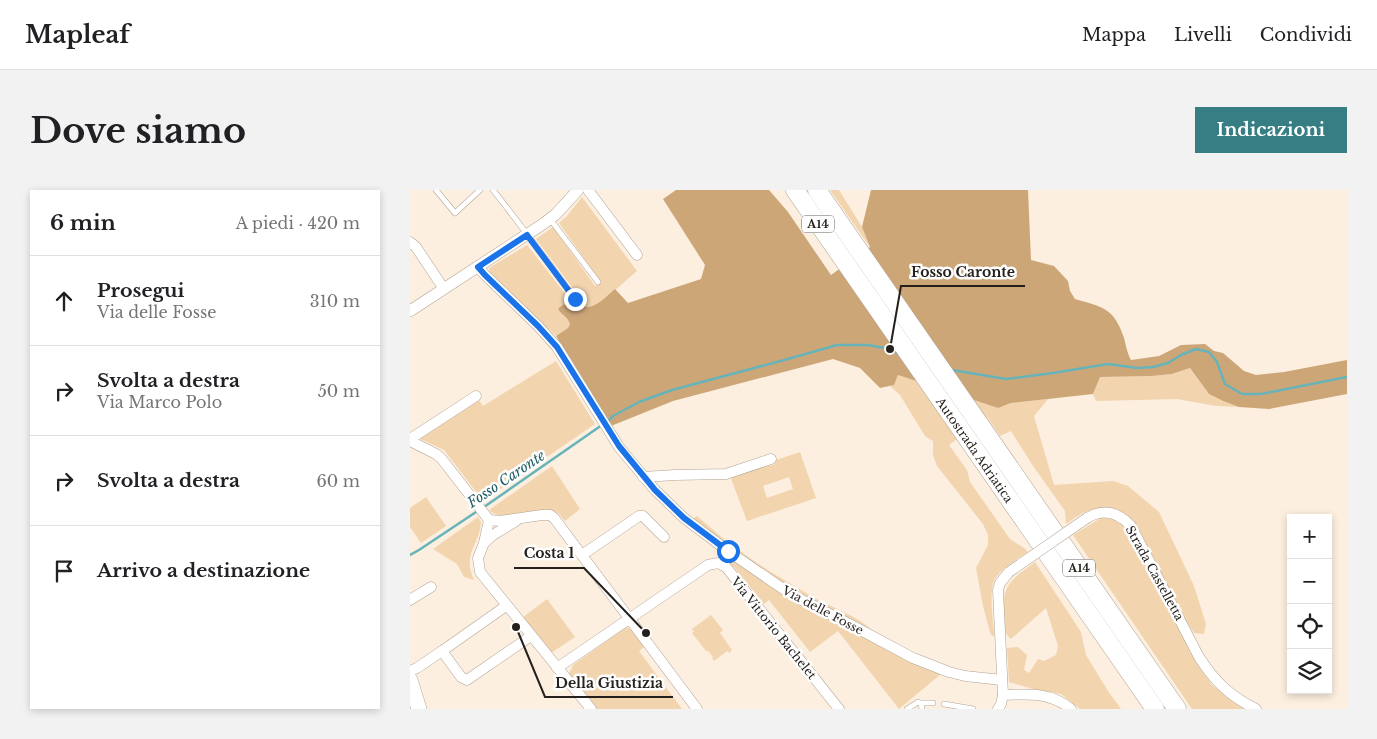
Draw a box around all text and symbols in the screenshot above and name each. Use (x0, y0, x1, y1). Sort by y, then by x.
text: Mapleaf (25, 20, 130, 49)
text: Mappa (1082, 24, 1146, 46)
text: Livelli (1174, 24, 1232, 46)
text: Condividi (1260, 24, 1352, 46)
button: Indicazioni (1195, 107, 1347, 153)
text: Dove siamo (30, 109, 246, 152)
text: 6 min (50, 210, 116, 236)
text: A piedi · 420 m (236, 213, 360, 233)
road number: A14 (802, 216, 834, 232)
callout: Fosso Caronte (901, 257, 1025, 286)
text: Fosso Caronte (911, 263, 1015, 281)
text: Prosegui (97, 279, 184, 302)
icon: ahead (50, 287, 78, 315)
route end (564, 288, 587, 311)
text: 310 m (310, 291, 360, 311)
text: Via delle Fosse (97, 302, 217, 322)
text: Svolta a destra (97, 369, 240, 392)
icon: right (50, 377, 78, 405)
text: 50 m (318, 381, 360, 401)
text: Via Marco Polo (97, 392, 222, 412)
street label: Autostrada Adriatica (933, 393, 1017, 506)
water label: Fosso Caronte (463, 446, 549, 512)
icon: right (50, 467, 78, 495)
text: Svolta a destra (97, 469, 240, 492)
text: 60 m (317, 471, 360, 491)
map controls (1287, 514, 1332, 694)
button: + (1287, 514, 1332, 559)
street label: Strada Castelletta (1123, 523, 1187, 623)
callout: Costa 1 (514, 539, 584, 568)
route start (717, 540, 740, 563)
text: Costa 1 (524, 544, 574, 562)
icon: arrive (50, 557, 78, 585)
text: Arrivo a destinazione (97, 559, 310, 582)
road number: A14 (1063, 559, 1095, 576)
button: − (1287, 559, 1332, 604)
street label: Via Vittorio Bachelet (728, 573, 820, 682)
street label: Via delle Fosse (779, 582, 866, 638)
button: locate (1287, 604, 1332, 649)
button: layers (1287, 649, 1332, 694)
callout: Della Giustizia (545, 668, 673, 697)
text: Della Giustizia (555, 674, 663, 692)

